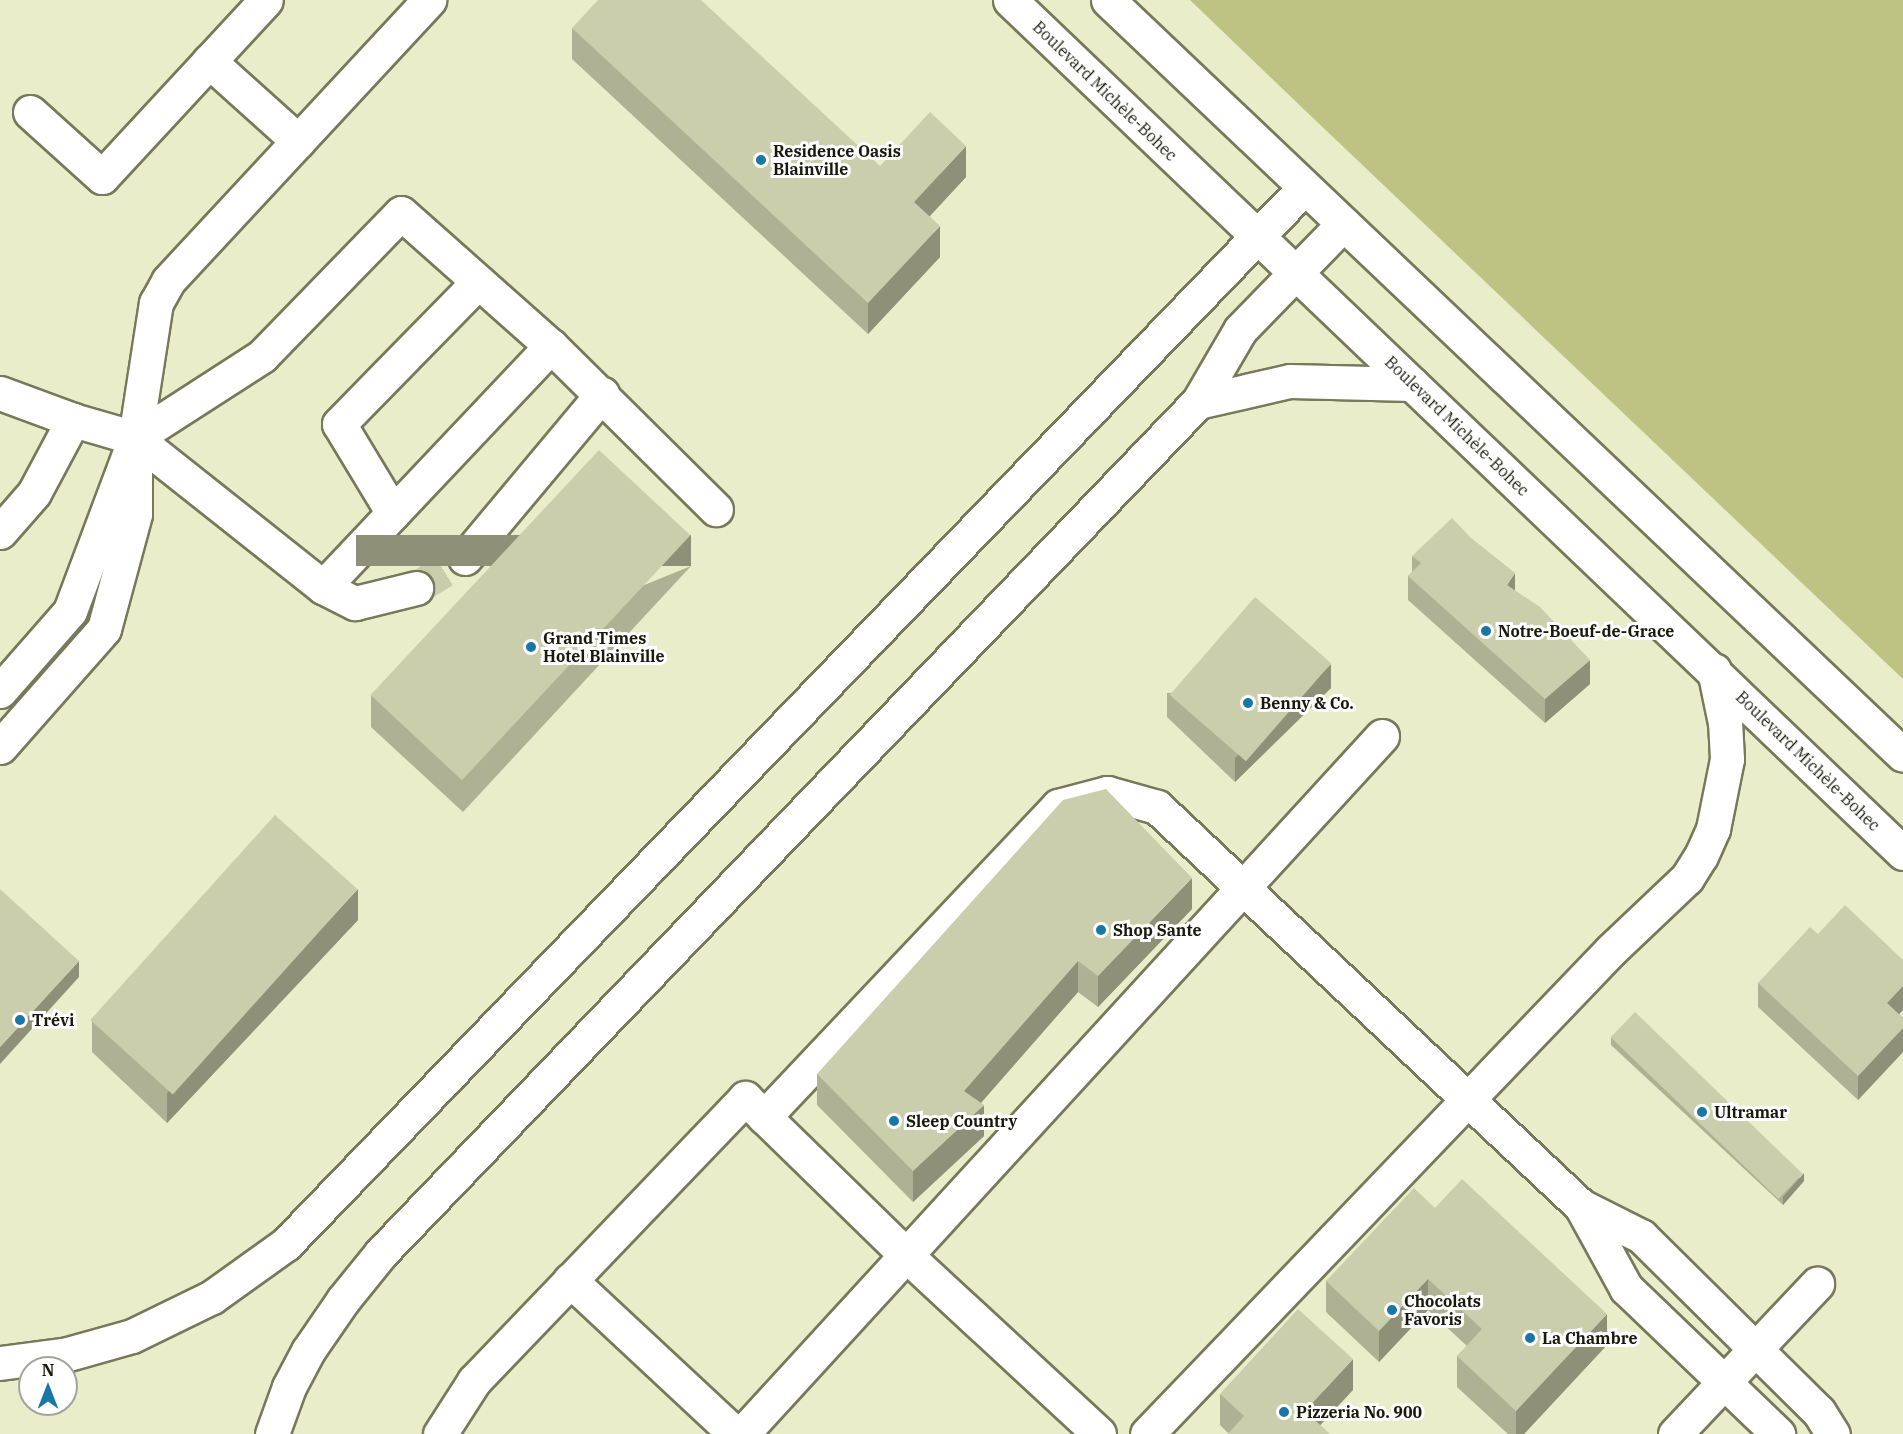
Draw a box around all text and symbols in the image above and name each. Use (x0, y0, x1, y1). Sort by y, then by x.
street label: Boulevard Michèle-Bohec (1029, 17, 1181, 165)
place label: Residence Oasis Blainville (773, 141, 901, 179)
marker: Residence Oasis Blainville (754, 153, 768, 167)
street label: Boulevard Michèle-Bohec (1381, 352, 1533, 500)
place label: Notre-Boeuf-de-Grace (1498, 621, 1674, 641)
marker: Notre-Boeuf-de-Grace (1479, 624, 1493, 638)
place label: Grand Times Hotel Blainville (543, 628, 664, 666)
marker: Grand Times Hotel Blainville (524, 640, 538, 654)
street label: Boulevard Michèle-Bohec (1732, 687, 1884, 835)
place label: Benny & Co. (1260, 693, 1354, 713)
marker: Benny & Co. (1241, 696, 1255, 710)
place label: Shop Sante (1113, 920, 1201, 940)
marker: Shop Sante (1094, 923, 1108, 937)
place label: Trévi (32, 1010, 74, 1030)
marker: Trévi (13, 1013, 27, 1027)
place label: Ultramar (1714, 1102, 1787, 1122)
marker: Ultramar (1695, 1105, 1709, 1119)
place label: Sleep Country (906, 1111, 1017, 1131)
marker: Sleep Country (887, 1114, 901, 1128)
place label: Chocolats Favoris (1404, 1291, 1481, 1329)
marker: Chocolats Favoris (1385, 1303, 1399, 1317)
place label: La Chambre (1542, 1328, 1638, 1348)
marker: La Chambre (1523, 1331, 1537, 1345)
north arrow (18, 1356, 78, 1416)
text: N (42, 1360, 54, 1380)
place label: Pizzeria No. 900 (1296, 1402, 1422, 1422)
marker: Pizzeria No. 900 (1277, 1405, 1291, 1419)

